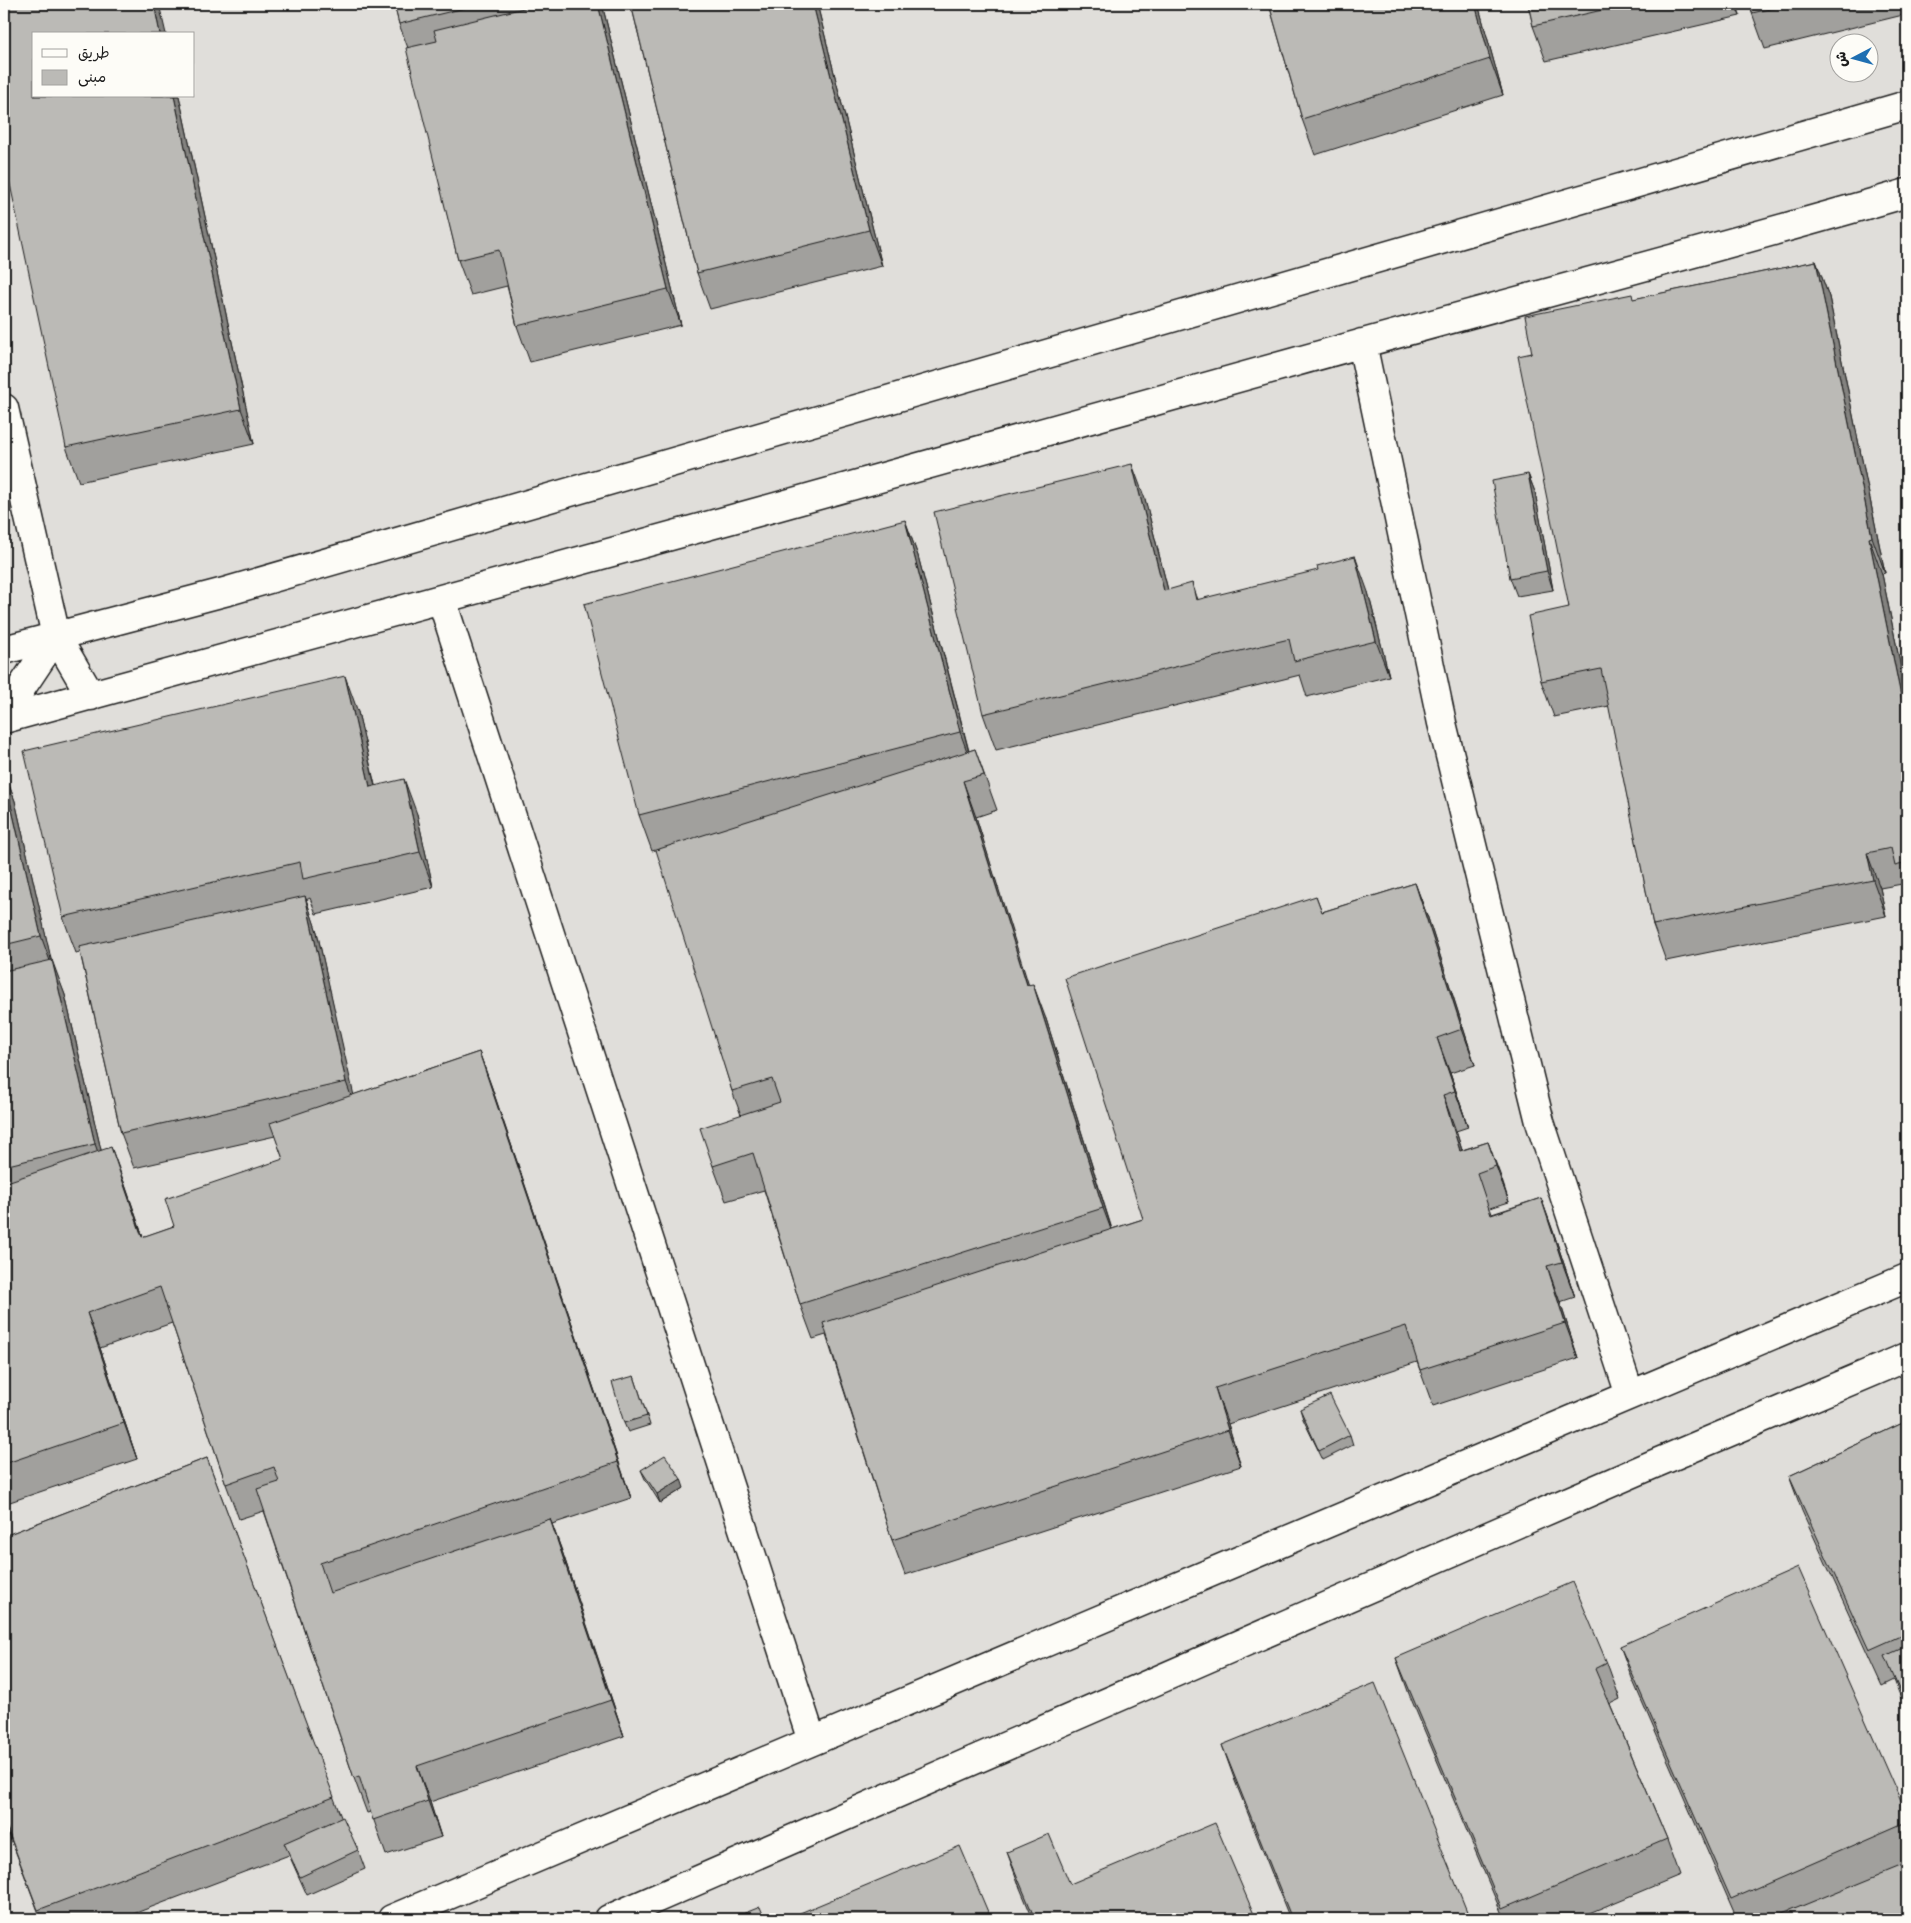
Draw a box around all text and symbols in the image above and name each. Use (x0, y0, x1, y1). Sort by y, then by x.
legend (32, 32, 195, 98)
north arrow (1828, 32, 1878, 82)
text: طريق (78, 46, 110, 64)
text: ش (1834, 51, 1853, 68)
text: مبنى (78, 70, 106, 88)

